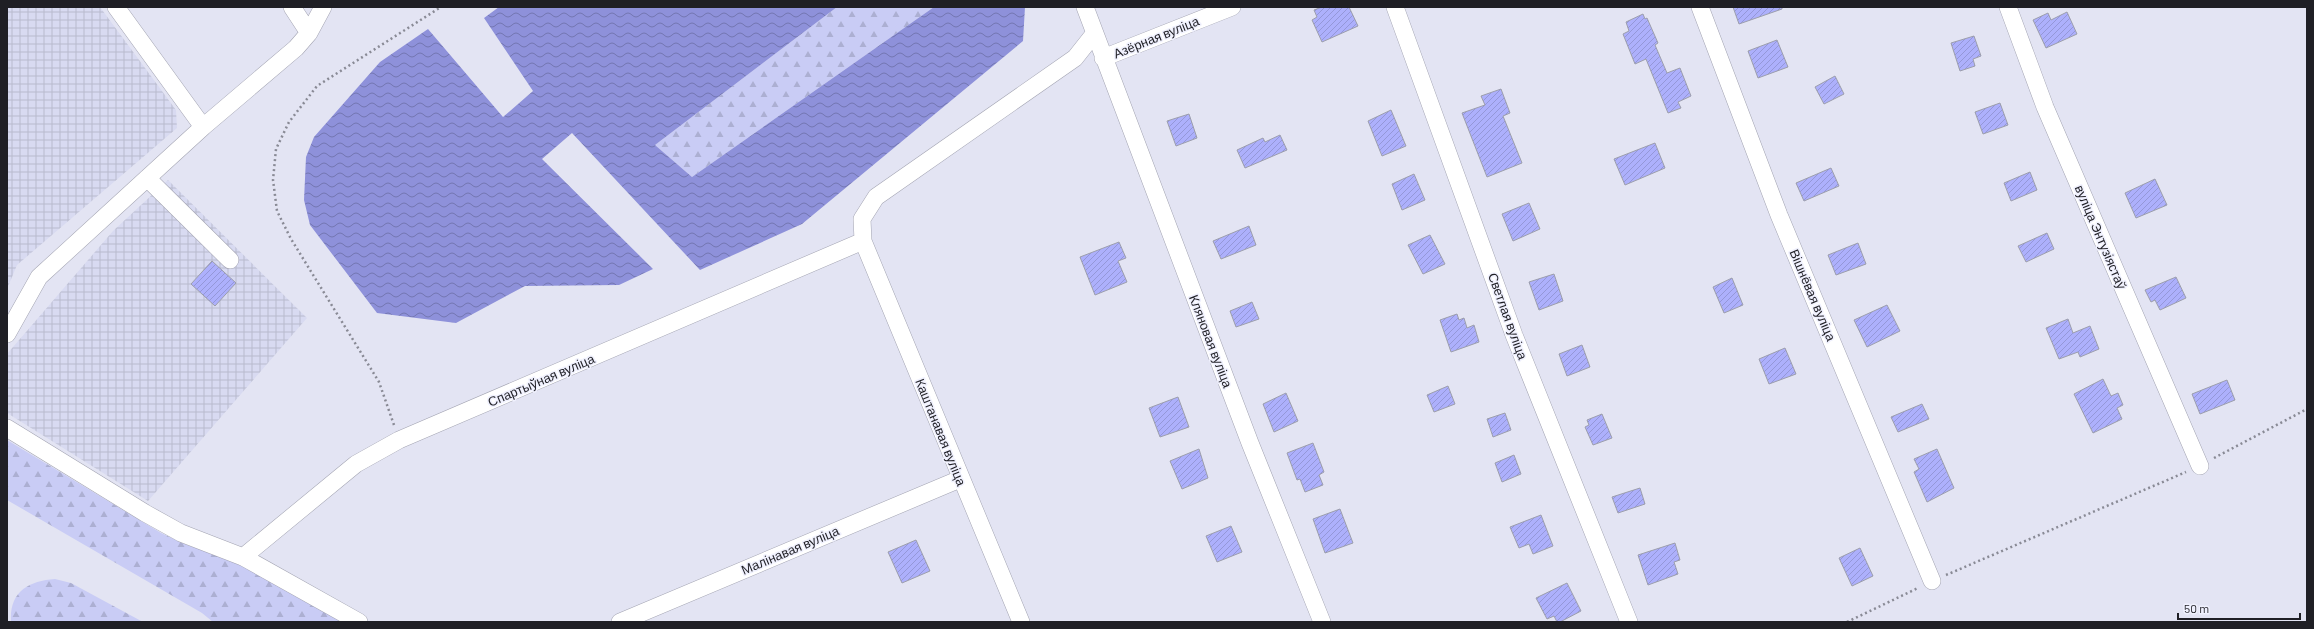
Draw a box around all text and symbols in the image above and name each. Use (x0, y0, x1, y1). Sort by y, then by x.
street label: Азёрная вуліца (1111, 12, 1202, 61)
street label: вуліца Энтузіястаў (2072, 182, 2130, 292)
street label: Вішнёвая вуліца (1786, 247, 1840, 344)
street label: Светлая вуліца (1485, 270, 1531, 362)
street label: Кляновая вуліца (1186, 292, 1236, 390)
street label: Спартыўная вуліца (485, 350, 598, 410)
street label: Каштанавая вуліца (912, 376, 970, 489)
street label: Малінавая вуліца (739, 522, 842, 578)
scale bar (2178, 595, 2300, 621)
text: 50 m (2184, 601, 2209, 615)

